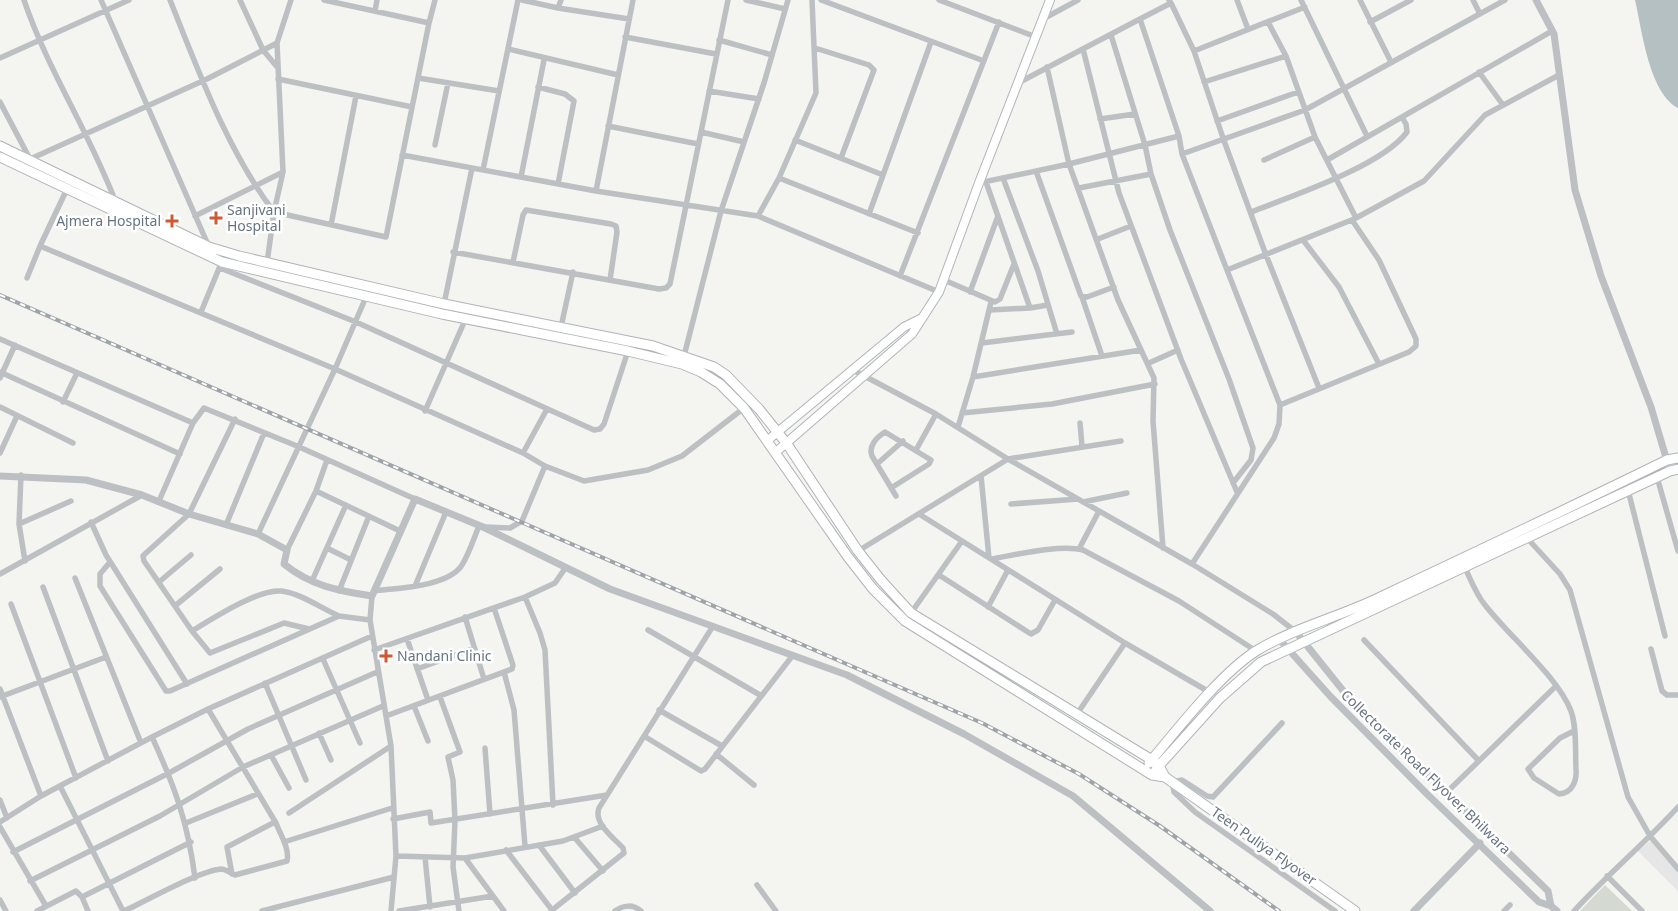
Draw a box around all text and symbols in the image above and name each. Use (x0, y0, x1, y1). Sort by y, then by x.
place label: Sanjivani Hospital (227, 200, 286, 235)
place label: Ajmera Hospital (56, 211, 161, 230)
marker: Sanjivani Hospital (209, 211, 223, 225)
marker: Ajmera Hospital (165, 214, 179, 228)
place label: Nandani Clinic (397, 646, 492, 665)
marker: Nandani Clinic (379, 649, 393, 663)
street label: Collectorate Road Flyover, Bhilwara (1337, 685, 1515, 858)
street label: Teen Puliya Flyover (1208, 802, 1321, 889)

